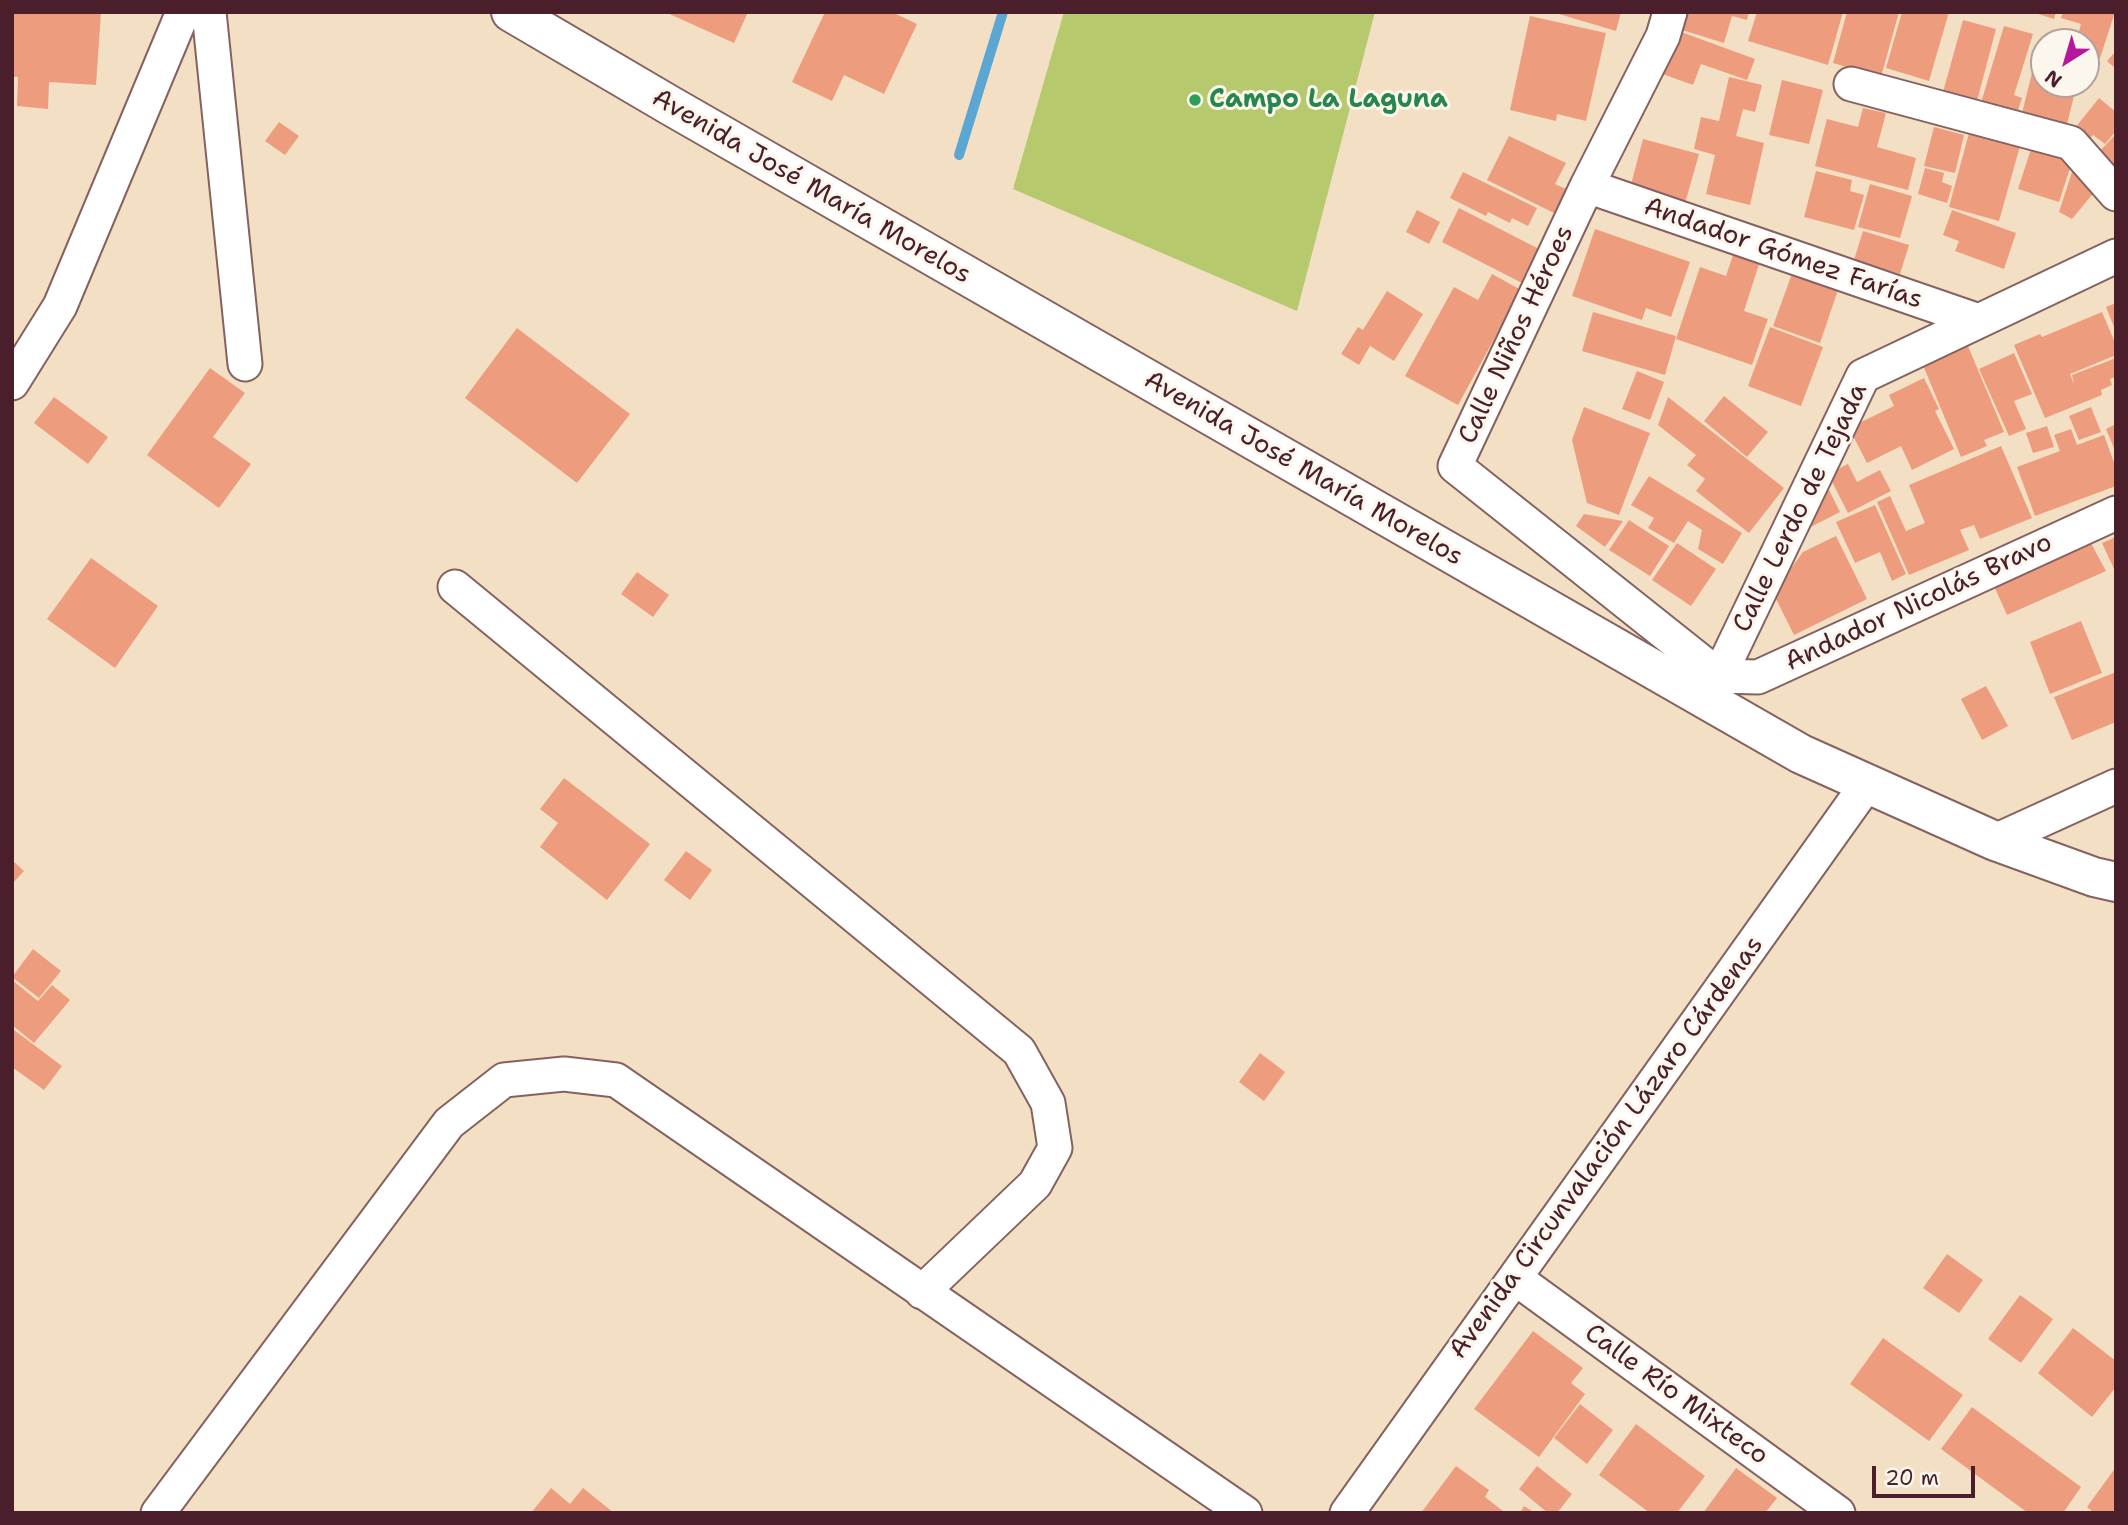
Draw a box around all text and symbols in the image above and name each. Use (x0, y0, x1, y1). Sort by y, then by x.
north arrow (2030, 28, 2100, 98)
text: N (2040, 64, 2067, 93)
street label: Avenida José María Morelos (646, 83, 976, 291)
place label: Campo La Laguna (1209, 84, 1448, 116)
marker: Campo La Laguna (1187, 92, 1203, 108)
street label: Andador Gómez Farías (1640, 192, 1926, 316)
street label: Calle Niños Héroes (1453, 221, 1581, 449)
street label: Avenida José María Morelos (1138, 365, 1468, 573)
street label: Calle Lerdo de Tejada (1727, 378, 1875, 638)
street label: Andador Nicolás Bravo (1781, 527, 2057, 679)
street label: Avenida Circunvalación Lázaro Cárdenas (1443, 931, 1771, 1365)
street label: Calle Río Mixteco (1578, 1318, 1774, 1472)
scale bar (1876, 1452, 1979, 1496)
text: 20 m (1885, 1464, 1939, 1492)

